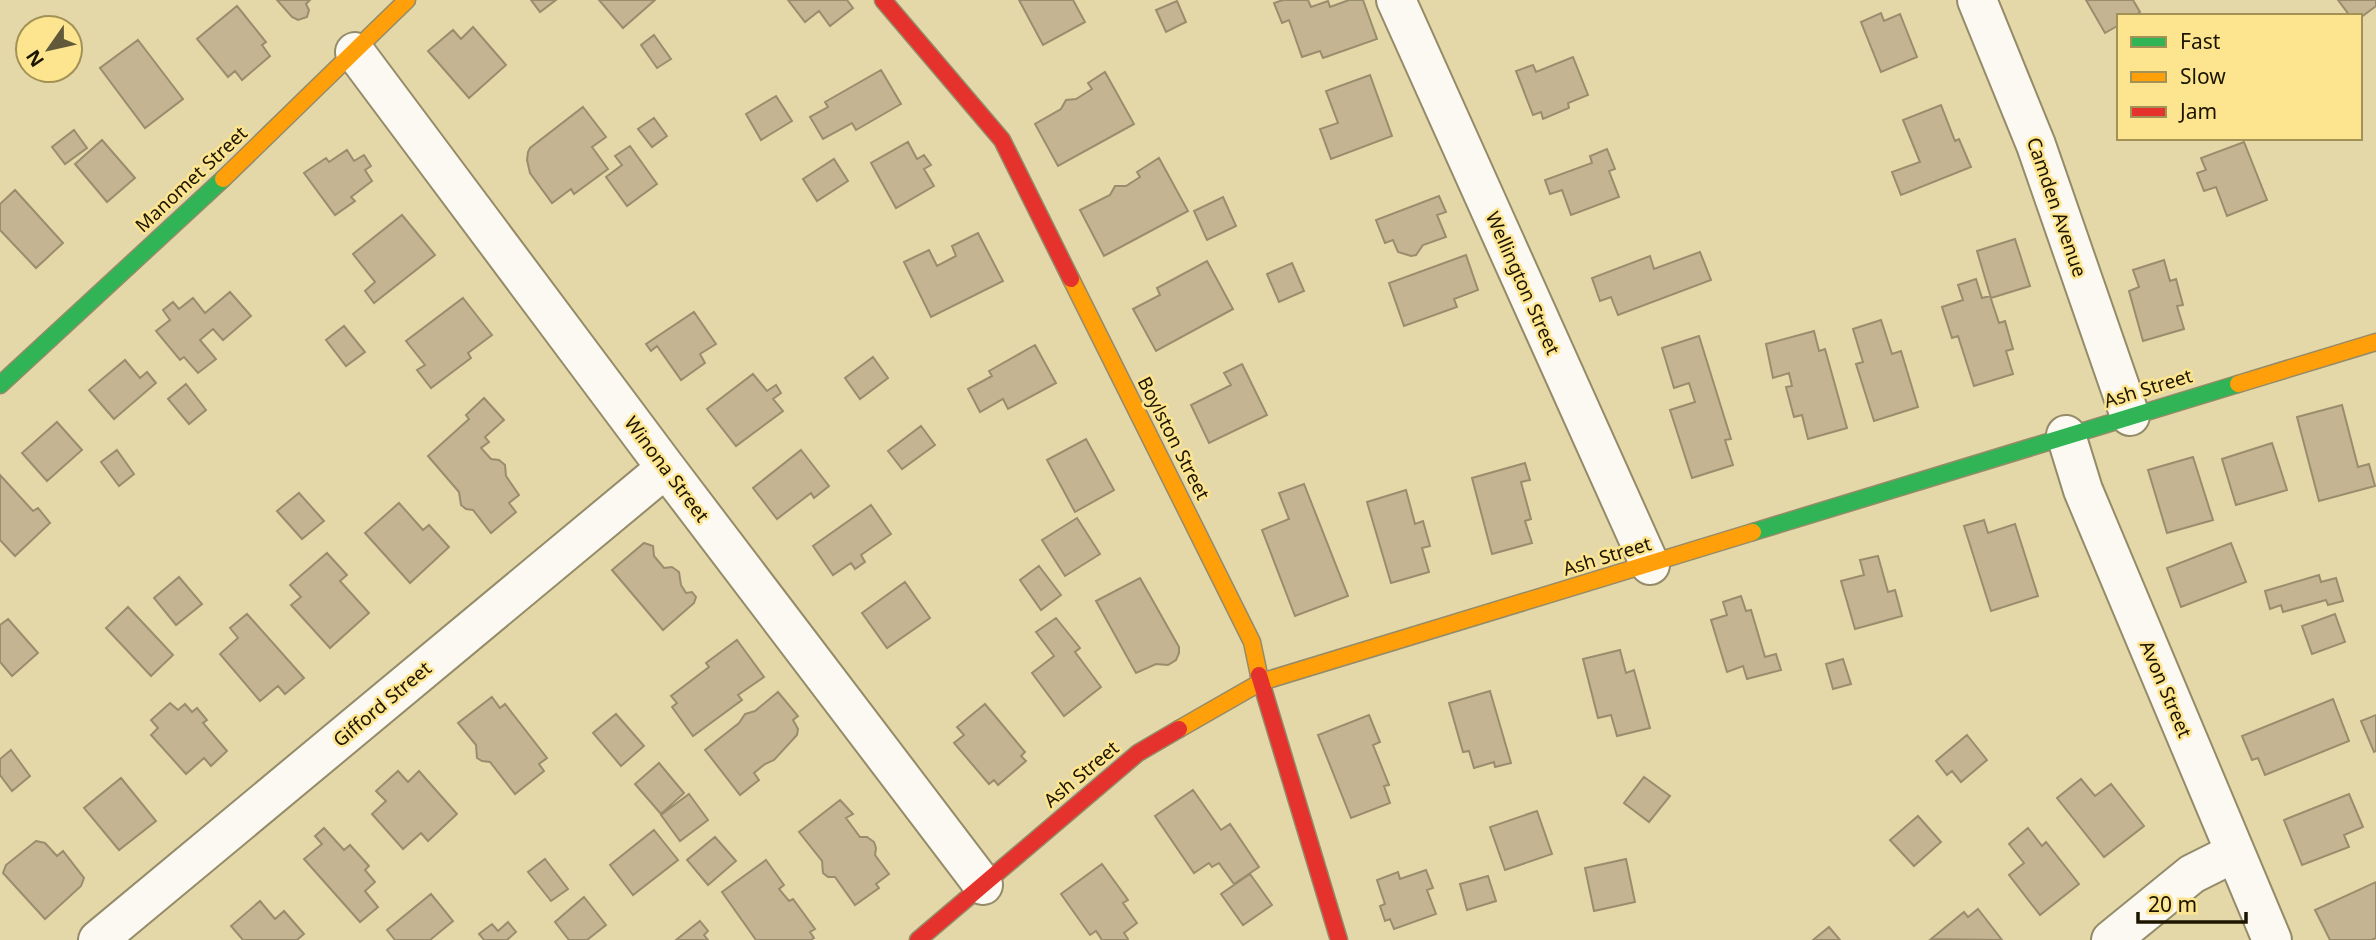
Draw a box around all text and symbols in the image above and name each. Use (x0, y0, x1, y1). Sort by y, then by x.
north arrow (14, 14, 84, 84)
legend (2117, 14, 2362, 140)
text: Fast (2180, 27, 2221, 55)
text: N (20, 45, 50, 72)
text: Slow (2180, 62, 2226, 90)
text: Jam (2178, 97, 2217, 125)
street label: Manomet Street (129, 120, 253, 238)
street label: Camden Avenue (2021, 134, 2093, 280)
street label: Wellington Street (1480, 207, 1566, 359)
street label: Ash Street (2101, 362, 2195, 414)
street label: Boylston Street (1132, 372, 1216, 504)
street label: Winona Street (619, 411, 715, 527)
street label: Ash Street (1560, 530, 1654, 582)
street label: Avon Street (2134, 637, 2198, 742)
street label: Gifford Street (328, 655, 437, 753)
street label: Ash Street (1038, 735, 1124, 813)
scale bar (2138, 880, 2246, 924)
text: 20 m (2148, 890, 2197, 918)

